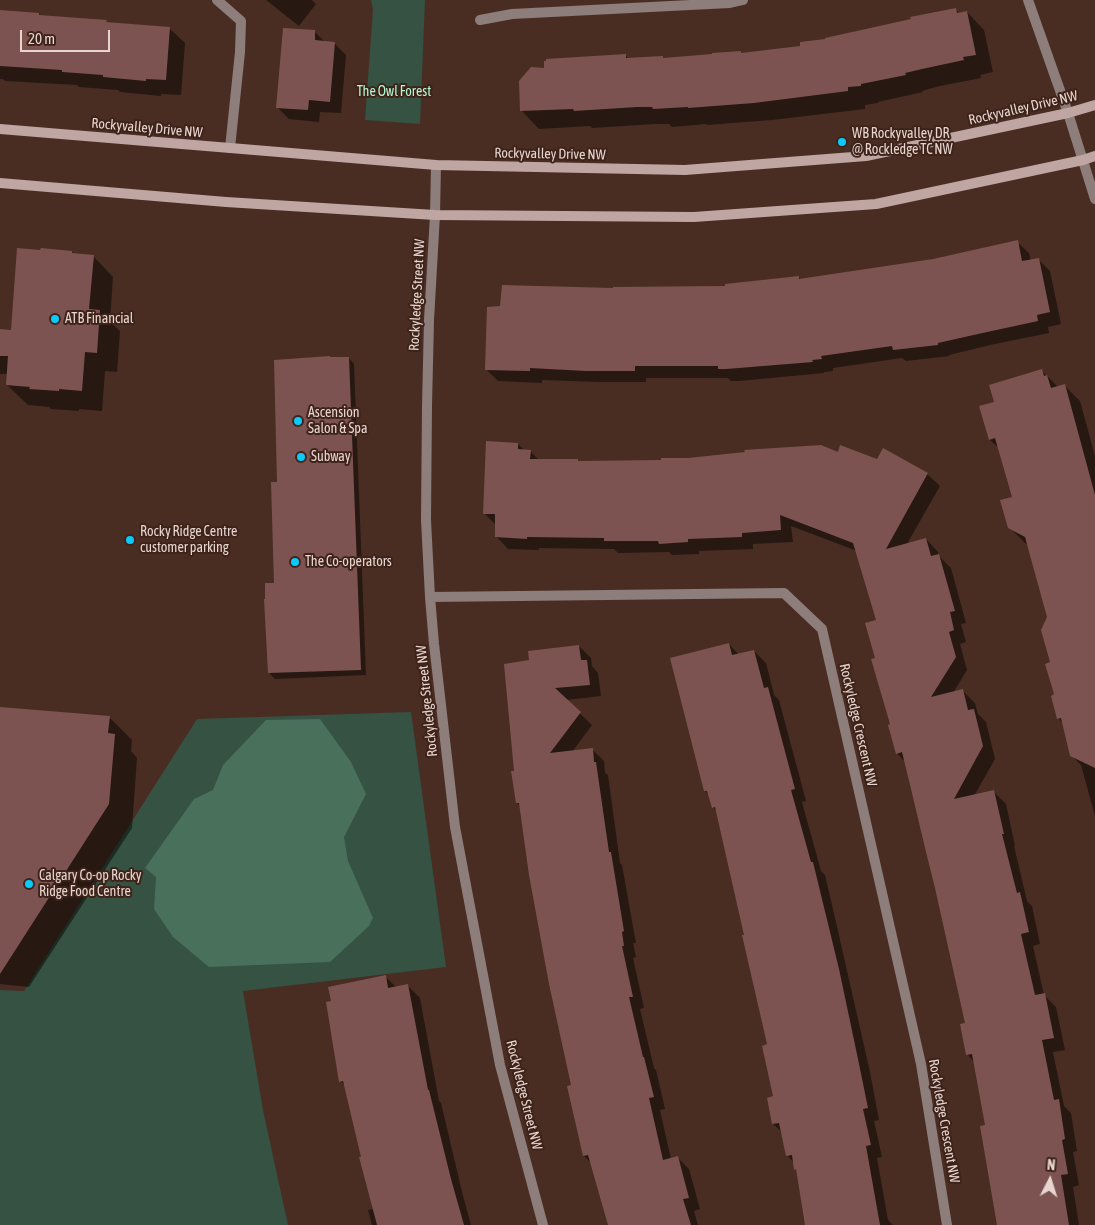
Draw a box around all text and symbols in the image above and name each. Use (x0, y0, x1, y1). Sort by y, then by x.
scale bar (22, 20, 112, 52)
text: 20 m (28, 30, 55, 47)
park label: The Owl Forest (357, 84, 431, 100)
street label: Rockyvalley Drive NW (967, 87, 1079, 129)
street label: Rockyvalley Drive NW (91, 115, 203, 141)
place label: WB Rockyvalley DR @ Rockledge TC NW (852, 126, 953, 158)
marker: WB Rockyvalley DR @ Rockledge TC NW (836, 136, 848, 148)
street label: Rockyvalley Drive NW (494, 145, 606, 163)
street label: Rockyledge Street NW (406, 239, 428, 351)
place label: ATB Financial (65, 311, 134, 327)
marker: ATB Financial (49, 313, 61, 325)
place label: Ascension Salon & Spa (308, 405, 367, 438)
marker: Ascension Salon & Spa (292, 415, 304, 427)
place label: Subway (311, 449, 351, 465)
marker: Subway (295, 451, 307, 463)
place label: Rocky Ridge Centre customer parking (140, 524, 237, 556)
marker: Rocky Ridge Centre customer parking (124, 534, 136, 546)
place label: The Co-operators (305, 554, 392, 570)
marker: The Co-operators (289, 556, 301, 568)
street label: Rockyledge Street NW (413, 644, 441, 758)
street label: Rockyledge Crescent NW (836, 662, 880, 788)
place label: Calgary Co-op Rocky Ridge Food Centre (39, 868, 142, 900)
marker: Calgary Co-op Rocky Ridge Food Centre (23, 878, 35, 890)
street label: Rockyledge Street NW (502, 1039, 546, 1151)
street label: Rockyledge Crescent NW (925, 1058, 963, 1184)
north arrow (1025, 1155, 1075, 1205)
text: N (1046, 1157, 1056, 1173)

